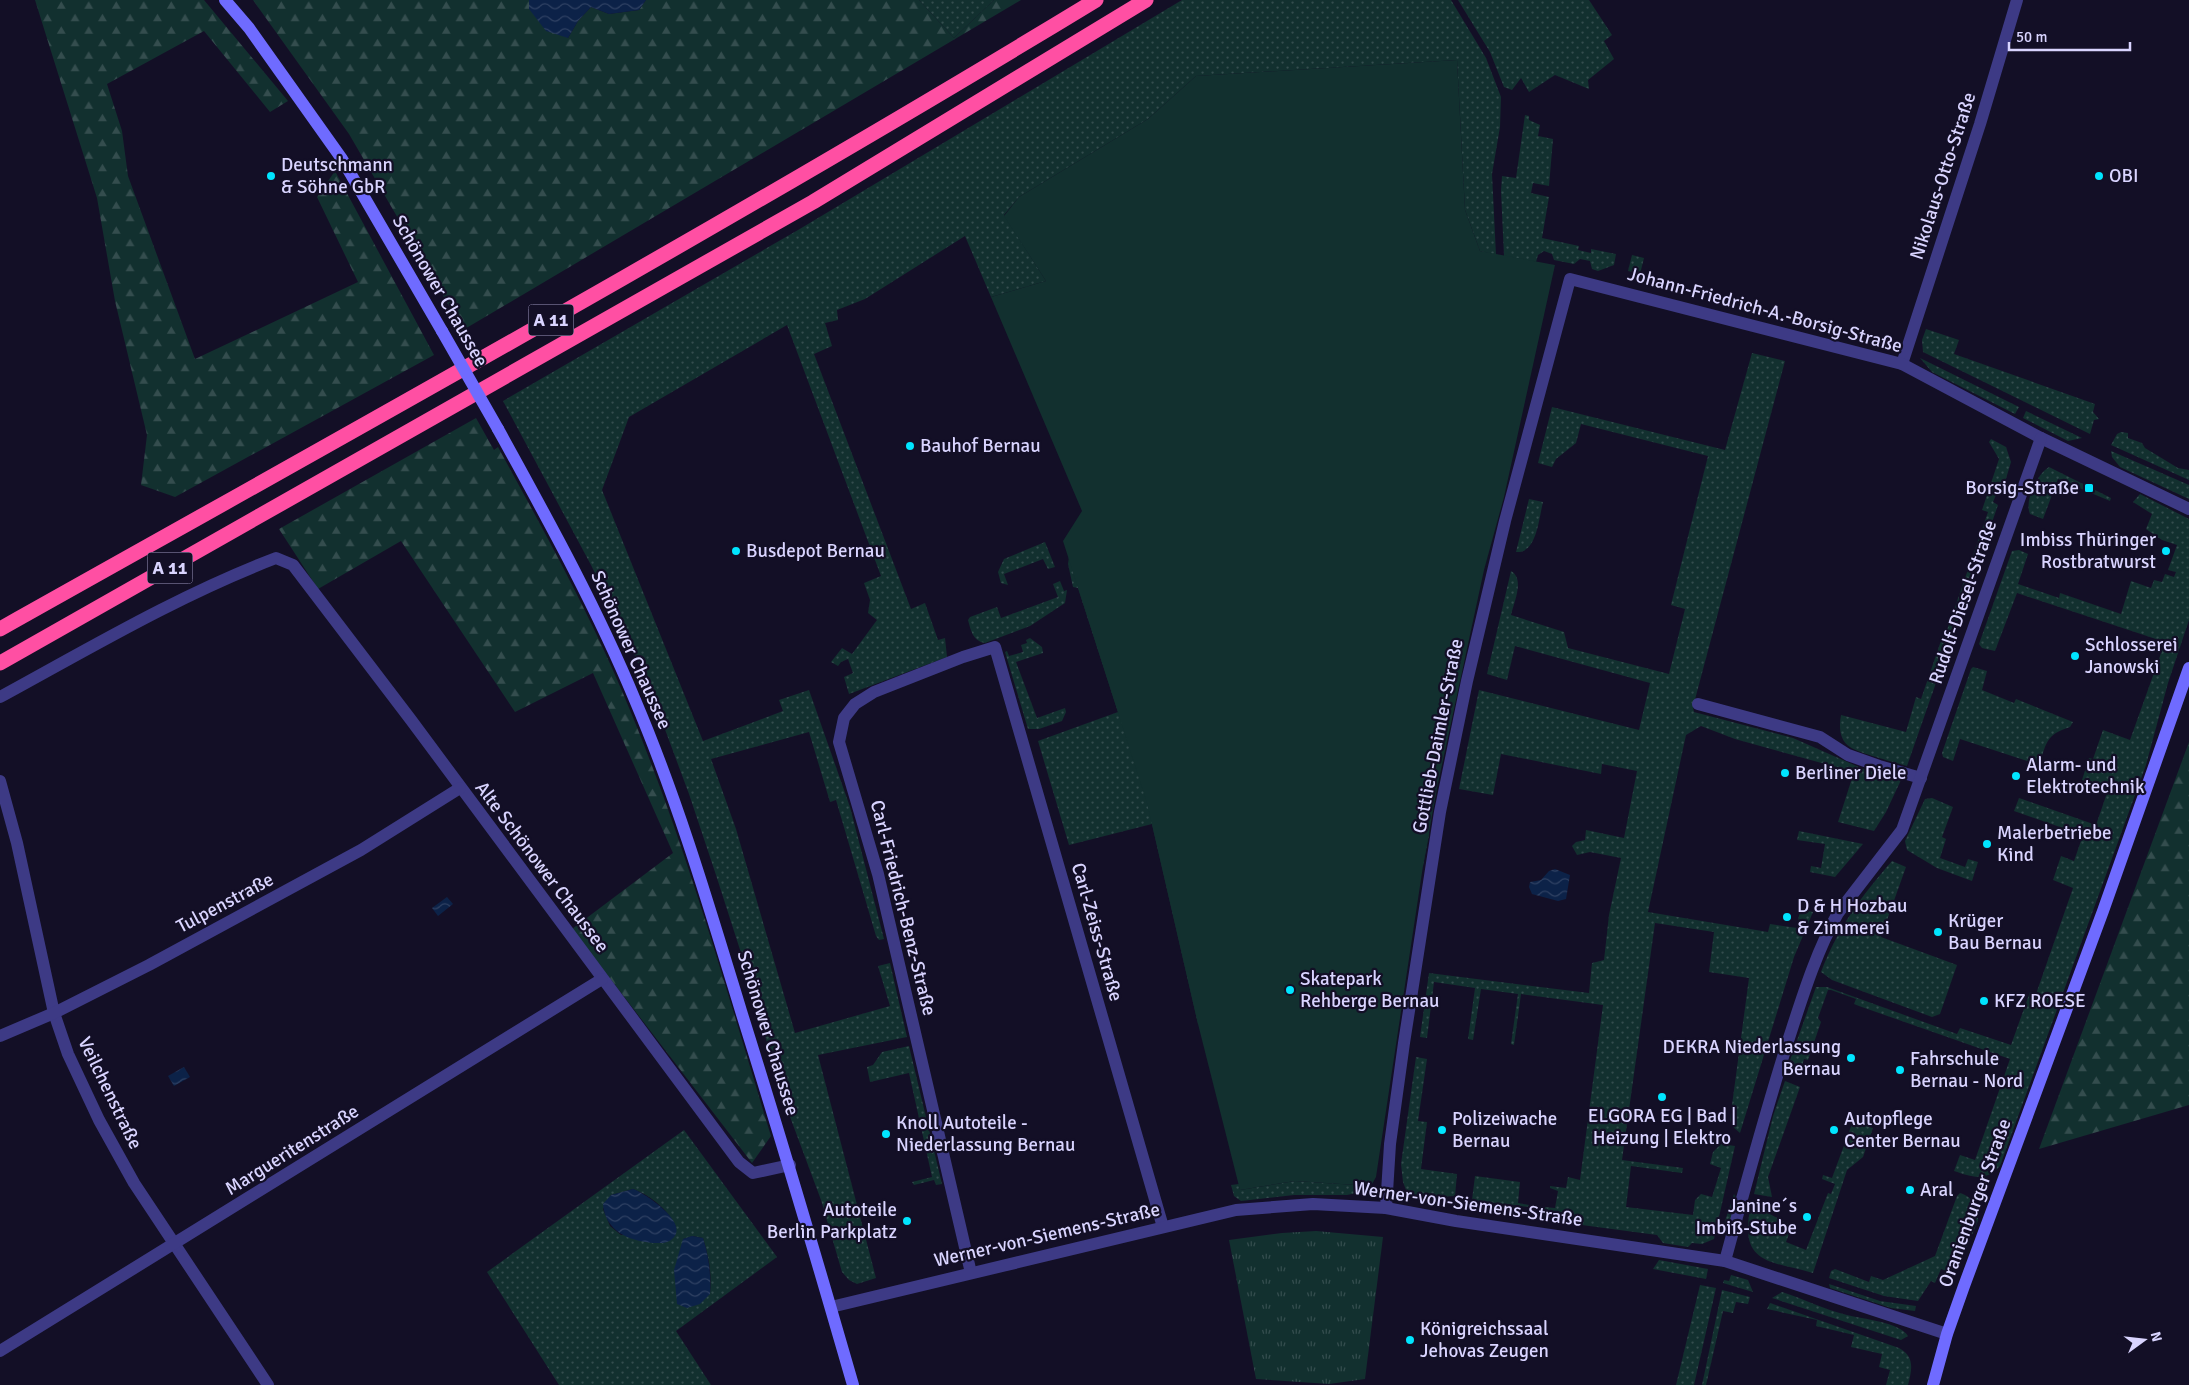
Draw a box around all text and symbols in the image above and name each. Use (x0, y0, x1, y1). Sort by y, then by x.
scale bar (2009, 20, 2130, 52)
text: 50 m (2016, 28, 2047, 46)
street label: Nikolaus-Otto-Straße (1905, 89, 1981, 263)
place label: Deutschmann & Söhne GbR (281, 153, 393, 199)
place label: OBI (2109, 164, 2139, 188)
marker: Deutschmann & Söhne GbR (265, 170, 277, 182)
marker: OBI (2093, 170, 2105, 182)
street label: Schönower Chaussee (387, 211, 493, 371)
street label: Johann-Friedrich-A.-Borsig-Straße (1625, 262, 1905, 358)
road number: A 11 (528, 304, 574, 336)
place label: Bauhof Bernau (920, 434, 1041, 458)
marker: Bauhof Bernau (904, 440, 916, 452)
place label: Borsig-Straße (1965, 476, 2079, 500)
marker: Borsig-Straße (2083, 482, 2095, 494)
street label: Rudolf-Diesel-Straße (1924, 517, 2002, 687)
place label: Imbiss Thüringer Rostbratwurst (2020, 528, 2156, 574)
place label: Busdepot Bernau (746, 539, 885, 563)
marker: Busdepot Bernau (730, 545, 742, 557)
marker: Imbiss Thüringer Rostbratwurst (2160, 545, 2172, 557)
road number: A 11 (148, 552, 192, 584)
street label: Schönower Chaussee (585, 567, 677, 733)
place label: Schlosserei Janowski (2085, 633, 2178, 679)
street label: Gottlieb-Daimler-Straße (1407, 637, 1469, 835)
marker: Schlosserei Janowski (2069, 650, 2081, 662)
place label: Alarm- und Elektrotechnik (2026, 753, 2145, 799)
place label: Berliner Diele (1795, 761, 1907, 785)
marker: Berliner Diele (1779, 767, 1791, 779)
marker: Alarm- und Elektrotechnik (2010, 770, 2022, 782)
street label: Alte Schönower Chaussee (470, 777, 614, 957)
street label: Carl-Friedrich-Benz-Straße (865, 798, 941, 1018)
place label: Malerbetriebe Kind (1997, 821, 2112, 867)
marker: Malerbetriebe Kind (1981, 838, 1993, 850)
street label: Carl-Zeiss-Straße (1066, 860, 1128, 1004)
street label: Tulpenstraße (172, 867, 278, 939)
place label: D & H Hozbau & Zimmerei (1797, 894, 1907, 940)
place label: Krüger Bau Bernau (1948, 909, 2042, 955)
marker: D & H Hozbau & Zimmerei (1781, 911, 1793, 923)
marker: Krüger Bau Bernau (1932, 926, 1944, 938)
street label: Schönower Chaussee (731, 948, 805, 1118)
place label: Skatepark Rehberge Bernau (1300, 967, 1439, 1013)
marker: Skatepark Rehberge Bernau (1284, 984, 1296, 996)
place label: KFZ ROESE (1994, 989, 2086, 1013)
marker: KFZ ROESE (1978, 995, 1990, 1007)
street label: Veilchenstraße (72, 1033, 148, 1153)
place label: DEKRA Niederlassung Bernau (1663, 1035, 1841, 1081)
place label: Fahrschule Bernau - Nord (1910, 1047, 2023, 1093)
marker: DEKRA Niederlassung Bernau (1845, 1052, 1857, 1064)
marker: Fahrschule Bernau - Nord (1894, 1064, 1906, 1076)
marker: ELGORA EG | Bad | Heizung | Elektro (1656, 1091, 1668, 1103)
street label: Margueritenstraße (221, 1099, 363, 1201)
place label: ELGORA EG | Bad | Heizung | Elektro (1588, 1104, 1736, 1150)
place label: Polizeiwache Bernau (1452, 1107, 1557, 1153)
place label: Autopflege Center Bernau (1844, 1107, 1961, 1153)
place label: Knoll Autoteile - Niederlassung Bernau (896, 1111, 1075, 1157)
street label: Oranienburger Straße (1933, 1116, 2017, 1290)
marker: Polizeiwache Bernau (1436, 1124, 1448, 1136)
marker: Autopflege Center Bernau (1828, 1124, 1840, 1136)
marker: Knoll Autoteile - Niederlassung Bernau (880, 1128, 892, 1140)
street label: Werner-von-Siemens-Straße (1352, 1176, 1584, 1232)
place label: Aral (1920, 1178, 1954, 1202)
marker: Aral (1904, 1184, 1916, 1196)
place label: Janine´s Imbiß-Stube (1696, 1194, 1797, 1240)
street label: Werner-von-Siemens-Straße (932, 1197, 1162, 1273)
place label: Autoteile Berlin Parkplatz (767, 1198, 897, 1244)
marker: Janine´s Imbiß-Stube (1801, 1211, 1813, 1223)
marker: Autoteile Berlin Parkplatz (901, 1215, 913, 1227)
north arrow (2119, 1315, 2169, 1365)
place label: Königreichssaal Jehovas Zeugen (1420, 1317, 1549, 1363)
text: N (2147, 1330, 2166, 1344)
marker: Königreichssaal Jehovas Zeugen (1404, 1334, 1416, 1346)

